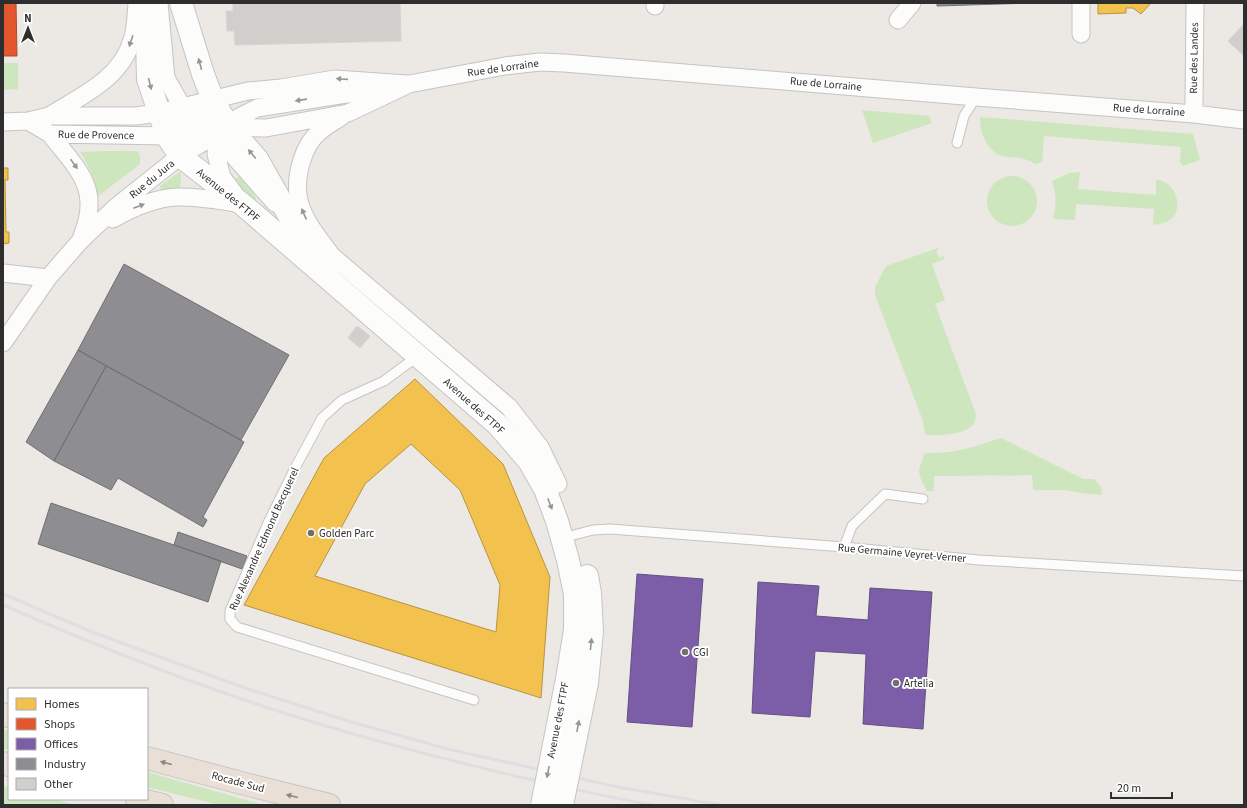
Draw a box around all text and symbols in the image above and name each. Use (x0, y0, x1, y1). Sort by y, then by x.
north arrow (8, 8, 48, 48)
text: N (24, 11, 32, 26)
street label: Rue des Landes (1186, 22, 1202, 94)
one-way arrow (127, 36, 133, 48)
street label: Rue de Lorraine (466, 55, 540, 80)
one-way arrow (197, 57, 203, 69)
street label: Rue de Lorraine (790, 73, 863, 95)
one-way arrow (336, 76, 348, 83)
one-way arrow (147, 78, 153, 90)
one-way arrow (295, 97, 307, 103)
street label: Rue de Lorraine (1113, 100, 1186, 120)
street label: Rue de Provence (58, 127, 135, 143)
one-way arrow (247, 148, 256, 159)
street label: Rue du Jura (126, 156, 178, 202)
one-way arrow (70, 159, 78, 170)
street label: Avenue des FTPF (193, 165, 263, 226)
one-way arrow (133, 203, 145, 209)
one-way arrow (301, 208, 307, 219)
street label: Avenue des FTPF (440, 375, 508, 438)
street label: Rue Alexandre Edmond Becquerel (226, 465, 303, 613)
one-way arrow (548, 498, 554, 510)
place label: Golden Parc (319, 526, 374, 541)
marker: Golden Parc (306, 528, 316, 538)
street label: Rue Germaine Veyret-Verner (837, 540, 967, 566)
one-way arrow (588, 638, 594, 650)
place label: CGI (693, 645, 709, 660)
marker: CGI (680, 647, 690, 657)
place label: Artelia (904, 676, 934, 691)
marker: Artelia (891, 678, 901, 688)
street label: Avenue des FTPF (543, 680, 573, 759)
legend (8, 688, 148, 800)
text: Homes (44, 696, 79, 713)
text: Shops (44, 716, 75, 733)
one-way arrow (576, 719, 582, 732)
text: Offices (44, 736, 78, 753)
text: Industry (44, 756, 86, 773)
one-way arrow (160, 760, 172, 766)
one-way arrow (545, 766, 551, 778)
street label: Rocade Sud (210, 768, 266, 796)
scale bar (1111, 774, 1172, 800)
text: Other (44, 776, 74, 793)
text: 20 m (1117, 780, 1141, 797)
one-way arrow (285, 792, 298, 798)

